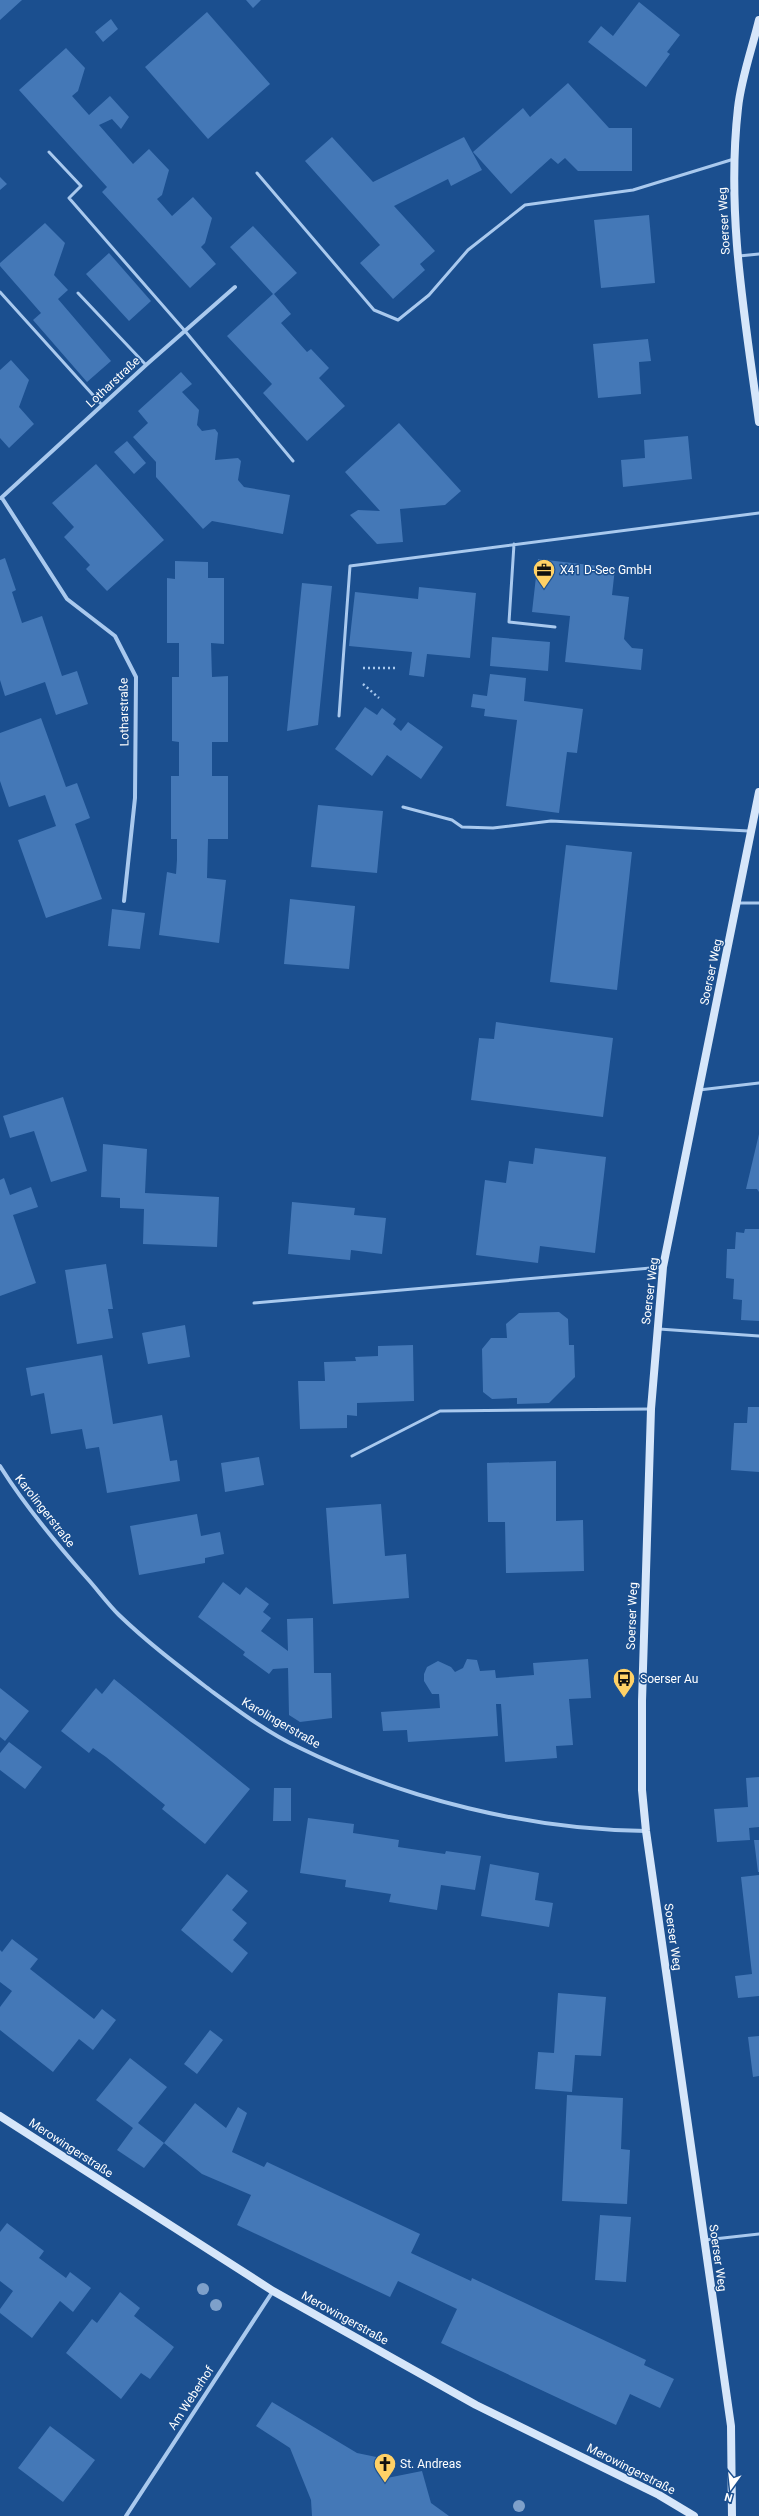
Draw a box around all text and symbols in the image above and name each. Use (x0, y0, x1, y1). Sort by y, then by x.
street label: Soerser Weg (715, 187, 733, 255)
street label: Lotharstraße (83, 354, 143, 410)
office icon: X41 D-Sec GmbH (531, 557, 557, 590)
place label: X41 D-Sec GmbH (560, 563, 652, 577)
street label: Lotharstraße (116, 678, 132, 746)
street label: Soerser Weg (697, 937, 725, 1007)
street label: Soerser Weg (639, 1257, 661, 1325)
street label: Karolingerstraße (12, 1472, 78, 1550)
street label: Soerser Weg (624, 1582, 640, 1650)
bus stop icon: Soerser Au (611, 1666, 637, 1699)
place label: Soerser Au (640, 1672, 698, 1686)
street label: Karolingerstraße (239, 1695, 323, 1751)
street label: Soerser Weg (661, 1903, 685, 1971)
street label: Merowingerstraße (26, 2116, 116, 2180)
street label: Soerser Weg (706, 2224, 730, 2292)
street label: Merowingerstraße (299, 2288, 391, 2348)
street label: Am Weberhof (165, 2363, 217, 2432)
street label: Merowingerstraße (584, 2441, 678, 2497)
church icon: St. Andreas (372, 2451, 398, 2484)
place label: St. Andreas (400, 2457, 461, 2471)
north arrow (711, 2468, 751, 2508)
text: N (723, 2490, 734, 2504)

